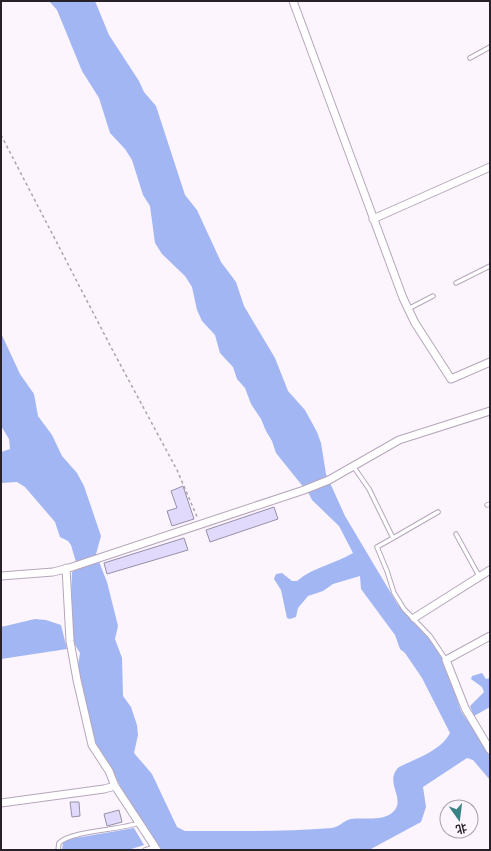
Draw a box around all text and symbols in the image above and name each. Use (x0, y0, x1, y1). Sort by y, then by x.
north arrow (439, 799, 479, 839)
text: 北 (454, 821, 468, 837)

